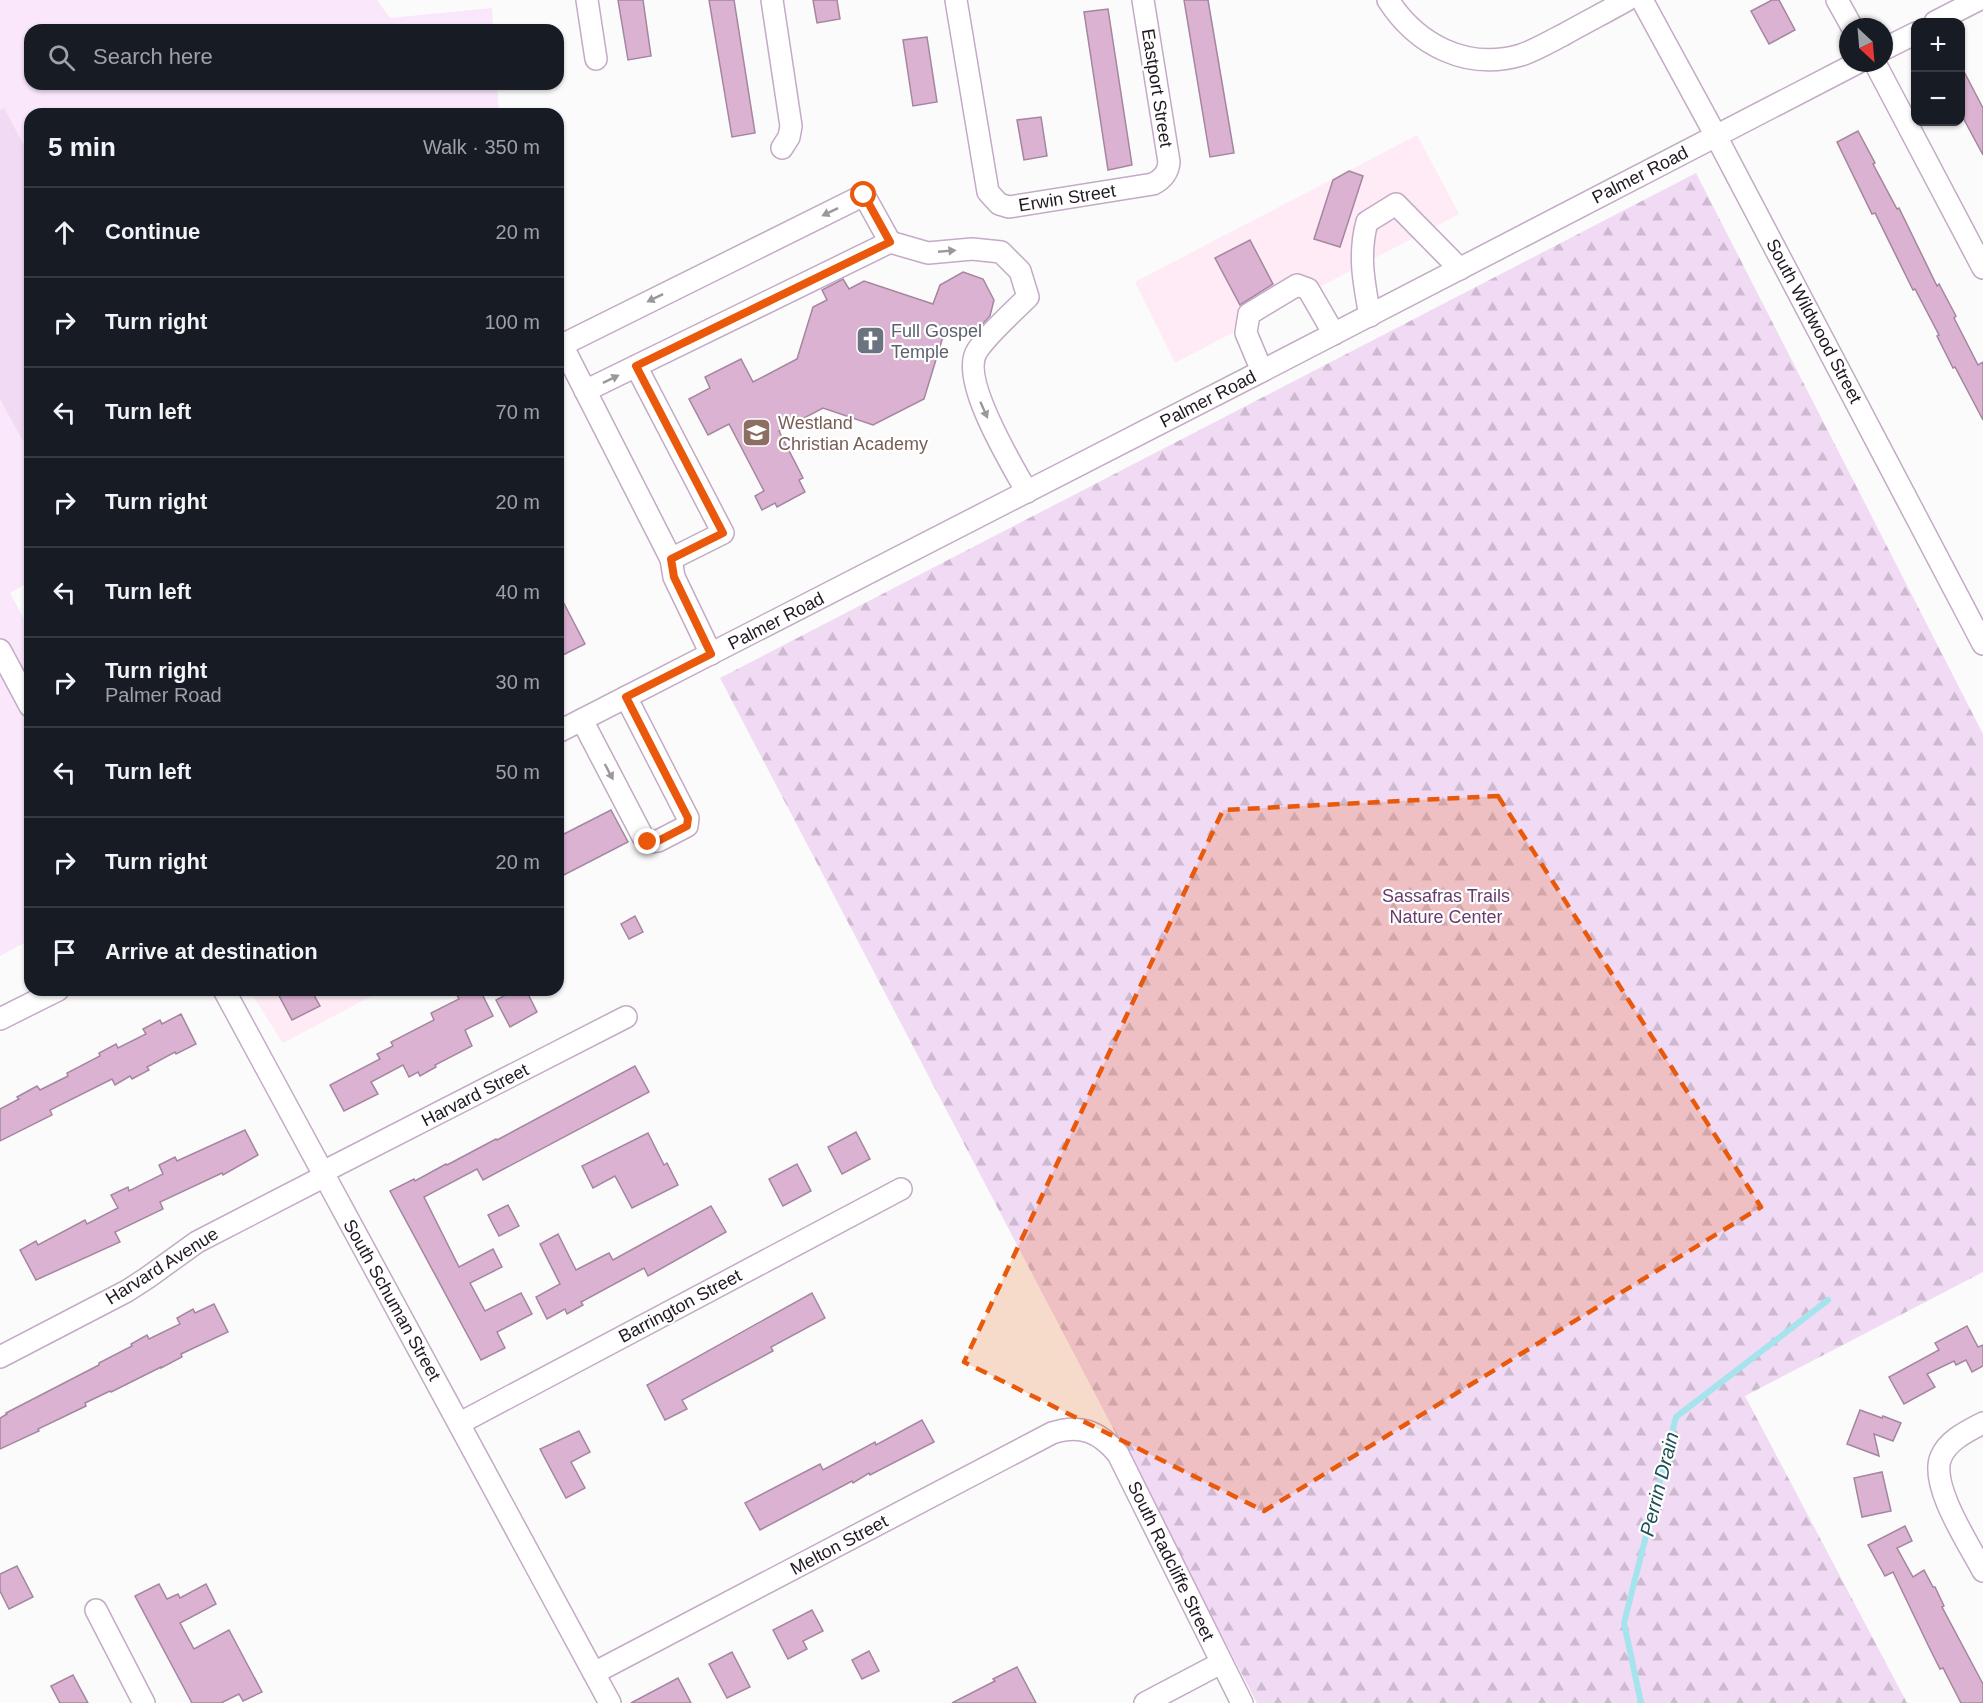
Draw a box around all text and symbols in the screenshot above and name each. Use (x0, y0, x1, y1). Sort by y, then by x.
north arrow (1839, 18, 1893, 72)
map controls (1911, 18, 1965, 126)
button: + (1911, 18, 1965, 72)
search box (24, 24, 564, 90)
street label: Eastport Street (1138, 27, 1176, 149)
icon: search (45, 41, 78, 74)
text: Search here (93, 44, 213, 69)
button: − (1911, 72, 1965, 126)
text: 5 min (48, 132, 116, 162)
text: Walk · 350 m (423, 136, 540, 158)
street label: Palmer Road (1589, 142, 1691, 208)
street label: Erwin Street (1017, 180, 1117, 216)
route start (850, 181, 876, 207)
one-way arrow (821, 207, 838, 217)
icon: ahead (48, 216, 81, 249)
text: Continue (105, 219, 200, 244)
text: 20 m (496, 221, 540, 243)
street label: South Wildwood Street (1762, 235, 1866, 407)
one-way arrow (937, 246, 956, 256)
one-way arrow (647, 294, 664, 303)
icon: right (48, 306, 81, 339)
text: Turn right (105, 309, 207, 334)
text: 100 m (484, 311, 540, 333)
place label: Full Gospel Temple (891, 321, 982, 362)
church icon: Full Gospel Temple (854, 325, 886, 357)
street label: Palmer Road (1157, 366, 1259, 432)
one-way arrow (602, 374, 619, 383)
icon: left (48, 396, 81, 429)
text: Turn left (105, 399, 191, 424)
text: 70 m (496, 401, 540, 423)
one-way arrow (979, 401, 989, 419)
place label: Westland Christian Academy (778, 413, 928, 454)
school or university icon: Westland Christian Academy (741, 417, 773, 449)
icon: right (48, 486, 81, 519)
text: Turn right (105, 489, 207, 514)
text: 20 m (496, 491, 540, 513)
icon: left (48, 576, 81, 609)
text: Turn left (105, 579, 191, 604)
text: 40 m (496, 581, 540, 603)
street label: Palmer Road (725, 588, 827, 654)
text: Turn right (105, 658, 207, 683)
icon: right (48, 666, 81, 699)
text: 30 m (496, 671, 540, 693)
text: Palmer Road (105, 684, 222, 706)
icon: left (48, 756, 81, 789)
text: Turn left (105, 759, 191, 784)
text: 50 m (496, 761, 540, 783)
one-way arrow (604, 764, 614, 781)
route end (634, 828, 660, 854)
icon: right (48, 846, 81, 879)
text: Turn right (105, 849, 207, 874)
text: 20 m (496, 851, 540, 873)
park label: Sassafras Trails Nature Center (1382, 886, 1510, 927)
icon: arrive (48, 936, 81, 969)
text: Arrive at destination (105, 939, 318, 964)
street label: Harvard Street (418, 1060, 532, 1130)
street label: South Schuman Street (339, 1216, 445, 1384)
street label: Harvard Avenue (102, 1223, 222, 1309)
street label: Barrington Street (615, 1265, 745, 1347)
water label: Perrin Drain (1635, 1430, 1683, 1538)
street label: South Radcliffe Street (1124, 1478, 1218, 1644)
street label: Melton Street (787, 1511, 891, 1579)

